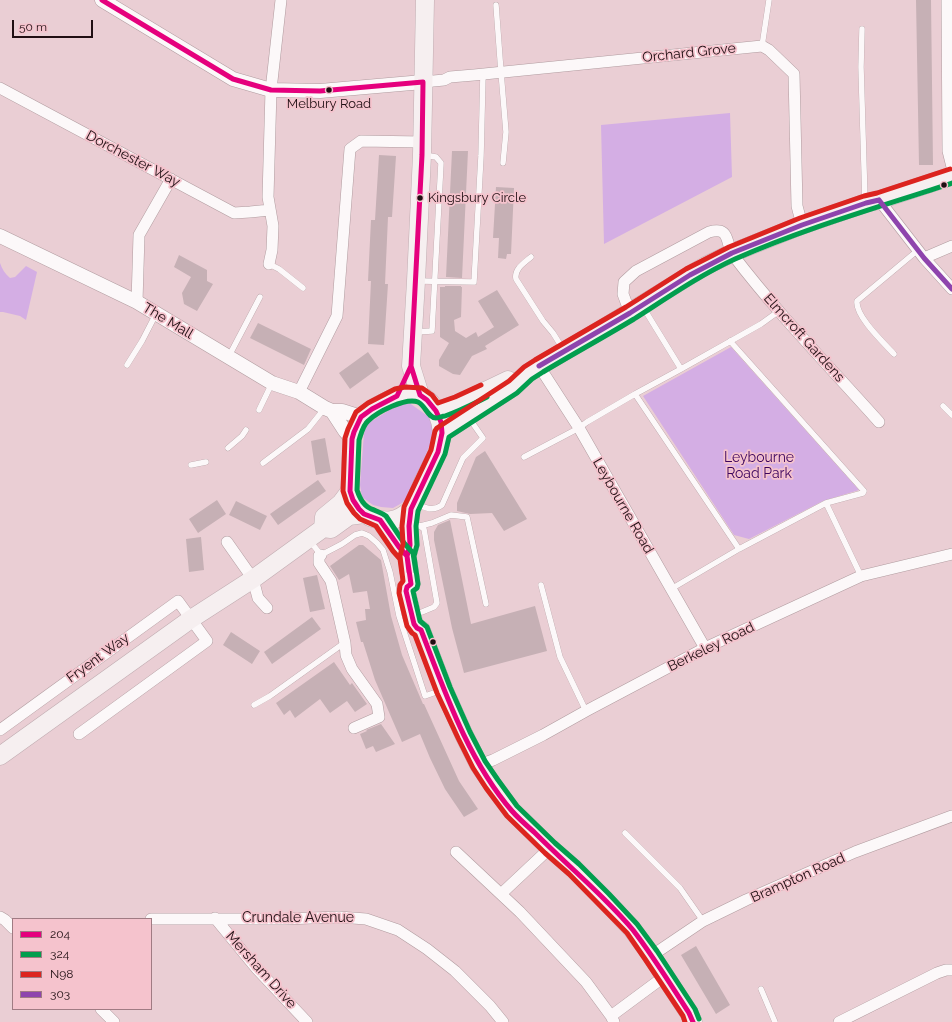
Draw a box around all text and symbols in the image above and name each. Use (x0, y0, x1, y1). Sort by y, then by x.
scale bar (14, 12, 95, 38)
text: 50 m (19, 20, 47, 34)
street label: Orchard Grove (641, 40, 737, 66)
marker: Melbury Road (324, 85, 334, 95)
place label: Melbury Road (287, 96, 371, 112)
street label: Dorchester Way (83, 127, 183, 191)
unlabelled marker (939, 180, 949, 190)
place label: Kingsbury Circle (428, 190, 526, 206)
marker: Kingsbury Circle (415, 193, 425, 203)
street label: Elmcroft Gardens (760, 290, 848, 386)
street label: The Mall (140, 299, 196, 343)
park label: Leybourne Road Park (724, 450, 794, 482)
street label: Leybourne Road (589, 455, 657, 557)
street label: Berkeley Road (665, 619, 757, 675)
street label: Fryent Way (63, 630, 133, 686)
unlabelled marker (428, 637, 438, 647)
street label: Brampton Road (748, 850, 848, 906)
street label: Crundale Avenue (242, 910, 354, 926)
legend (12, 918, 152, 1010)
text: 204 (50, 927, 70, 941)
street label: Mersham Drive (222, 928, 300, 1012)
text: 324 (50, 947, 69, 961)
text: N98 (50, 967, 73, 981)
text: 303 (50, 987, 70, 1001)

